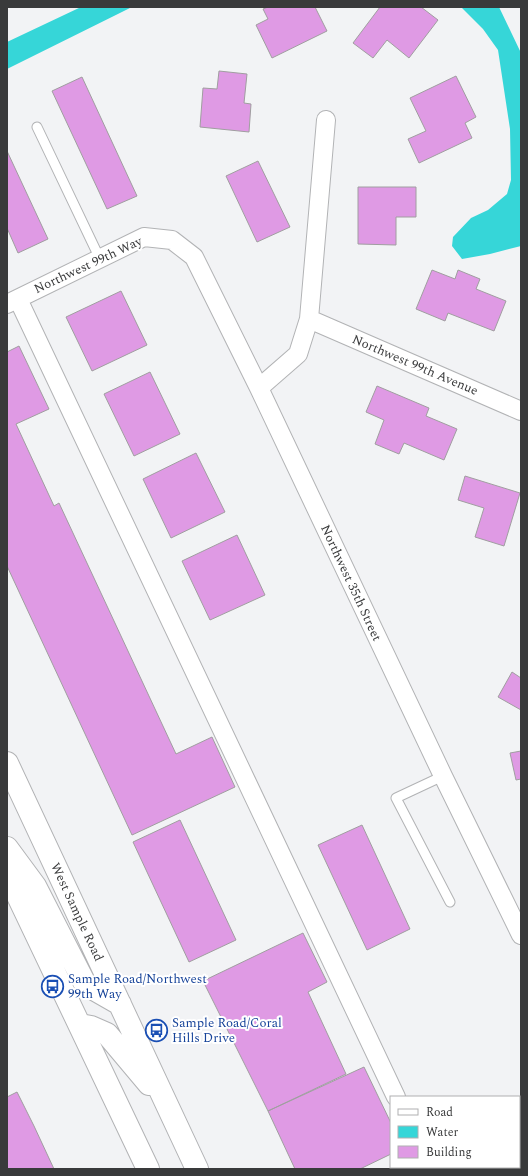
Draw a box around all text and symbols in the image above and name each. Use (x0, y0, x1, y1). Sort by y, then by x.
street label: Northwest 99th Way (31, 231, 146, 299)
street label: Northwest 99th Avenue (349, 329, 481, 401)
street label: Northwest 35th Street (315, 521, 387, 645)
street label: West Sample Road (45, 859, 109, 965)
place label: Sample Road/Northwest 99th Way (68, 969, 207, 1004)
bus stop icon: Sample Road/Northwest 99th Way (40, 973, 66, 999)
place label: Sample Road/Coral Hills Drive (172, 1013, 282, 1048)
bus stop icon: Sample Road/Coral Hills Drive (144, 1017, 170, 1043)
legend (390, 1096, 520, 1168)
text: Road (426, 1103, 453, 1122)
text: Water (426, 1123, 458, 1142)
text: Building (426, 1143, 472, 1162)

